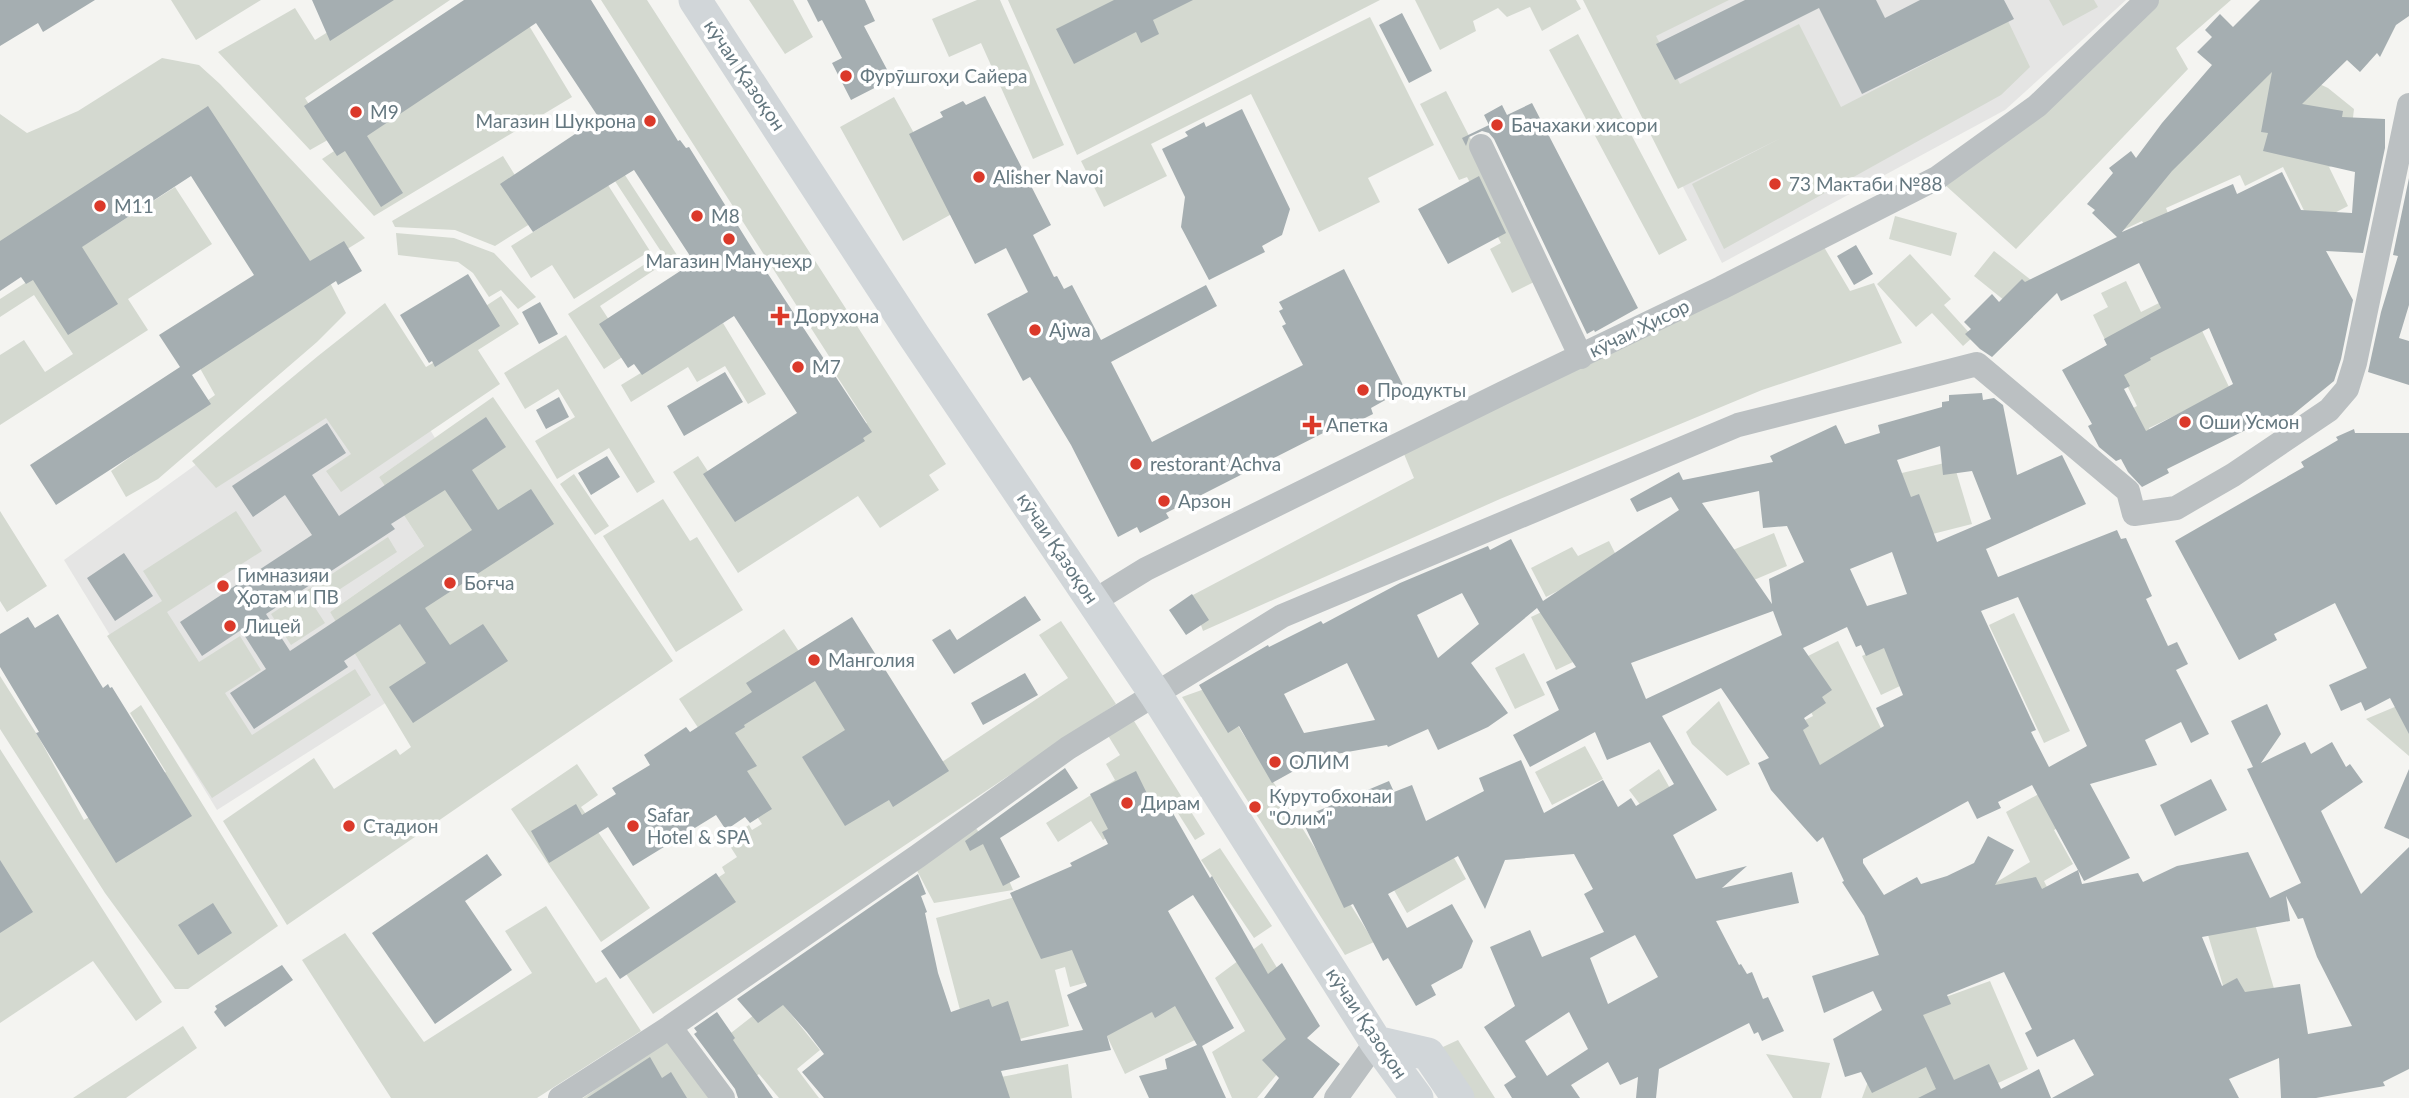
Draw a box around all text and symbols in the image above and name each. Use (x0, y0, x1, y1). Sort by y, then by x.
street label: кӯчаи Қазоқон (700, 15, 791, 135)
place label: Фурӯшгоҳи Сайера (860, 64, 1028, 87)
marker: Фурӯшгоҳи Сайера (838, 68, 854, 84)
place label: М9 (370, 100, 399, 123)
marker: М9 (348, 104, 364, 120)
place label: Магазин Шукрона (476, 109, 636, 132)
marker: Магазин Шукрона (642, 113, 658, 129)
place label: Бачахаки хисори (1511, 113, 1658, 136)
marker: Бачахаки хисори (1489, 117, 1505, 133)
place label: Alisher Navoi (993, 165, 1103, 188)
marker: Alisher Navoi (971, 169, 987, 185)
place label: 73 Мактаби №88 (1789, 172, 1942, 195)
marker: 73 Мактаби №88 (1767, 176, 1783, 192)
place label: М11 (114, 194, 154, 217)
marker: М11 (92, 198, 108, 214)
place label: М8 (711, 204, 740, 227)
marker: М8 (689, 208, 705, 224)
marker: Магазин Манучеҳр (721, 231, 737, 247)
place label: Магазин Манучеҳр (645, 249, 813, 272)
street label: кӯчаи Ҳисор (1585, 293, 1693, 362)
place label: Дорухона (794, 304, 879, 327)
marker: Дорухона (772, 308, 788, 324)
place label: Ajwa (1049, 318, 1091, 341)
marker: Ajwa (1027, 322, 1043, 338)
place label: М7 (812, 355, 841, 378)
marker: М7 (790, 359, 806, 375)
place label: Продукты (1377, 378, 1466, 401)
marker: Продукты (1355, 382, 1371, 398)
place label: Оши Усмон (2199, 410, 2300, 433)
place label: Апетка (1326, 413, 1388, 436)
marker: Оши Усмон (2177, 414, 2193, 430)
marker: Апетка (1304, 417, 1320, 433)
place label: restorant Achva (1150, 452, 1281, 475)
marker: restorant Achva (1128, 456, 1144, 472)
street label: кӯчаи Қазоқон (1013, 488, 1104, 608)
place label: Арзон (1178, 489, 1231, 512)
marker: Арзон (1156, 493, 1172, 509)
place label: Гимназияи Ҳотам и ПВ (237, 563, 339, 608)
place label: Боғча (464, 571, 514, 594)
marker: Боғча (442, 575, 458, 591)
marker: Гимназияи Ҳотам и ПВ (215, 578, 231, 594)
place label: Лицей (243, 614, 301, 637)
marker: Лицей (222, 618, 238, 634)
place label: Манголия (828, 648, 915, 671)
marker: Манголия (806, 652, 822, 668)
place label: ОЛИМ (1289, 750, 1350, 773)
marker: ОЛИМ (1267, 754, 1283, 770)
place label: Курутобхонаи "Олим" (1269, 784, 1392, 829)
place label: Дирам (1141, 791, 1200, 814)
marker: Дирам (1119, 795, 1135, 811)
marker: Курутобхонаи "Олим" (1247, 799, 1263, 815)
place label: Safar Hotel & SPA (647, 803, 750, 848)
place label: Стадион (363, 814, 438, 837)
marker: Стадион (341, 818, 357, 834)
marker: Safar Hotel & SPA (625, 818, 641, 834)
street label: кӯчаи Қазоқон (1322, 963, 1413, 1083)

